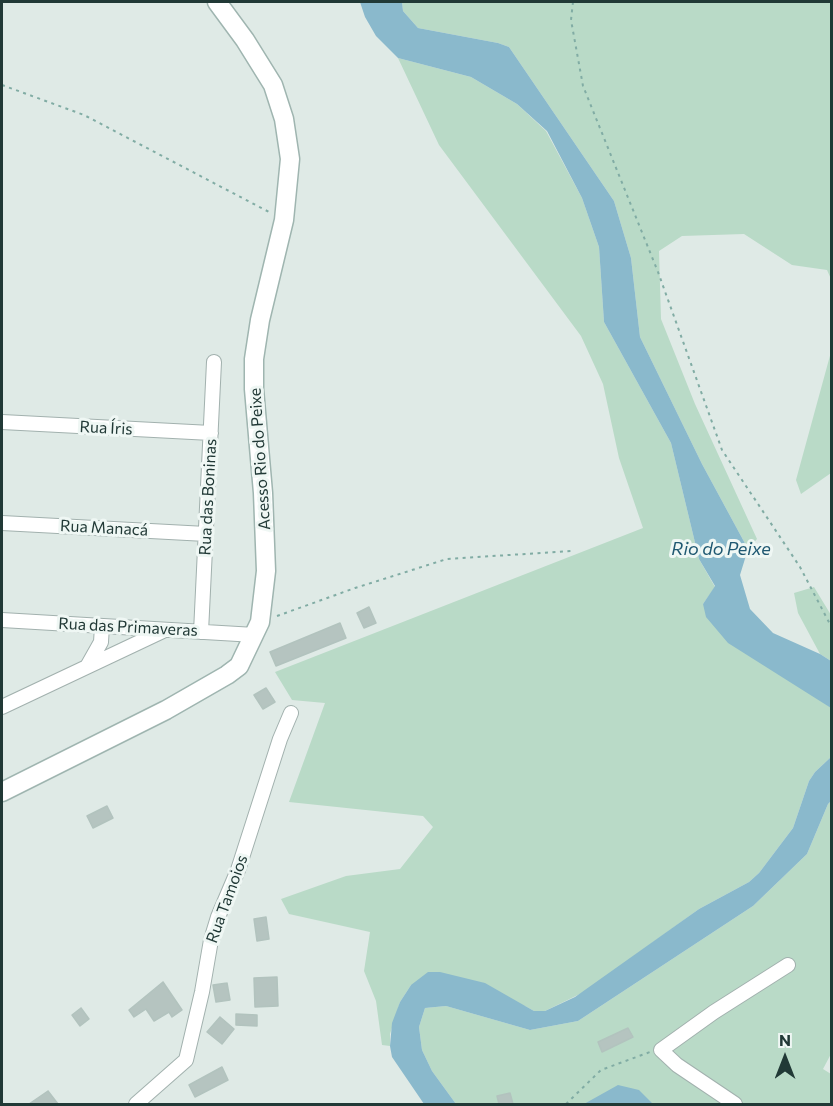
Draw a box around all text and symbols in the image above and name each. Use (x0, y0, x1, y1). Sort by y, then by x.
street label: Acesso Rio do Peixe (245, 387, 275, 531)
street label: Rua Íris (79, 417, 133, 439)
street label: Rua das Boninas (195, 438, 221, 556)
street label: Rua Manacá (59, 516, 149, 540)
water label: Rio do Peixe (671, 538, 771, 560)
street label: Rua das Primaveras (58, 614, 198, 640)
street label: Rua Tamoios (202, 852, 252, 946)
north arrow (755, 1028, 815, 1088)
text: N (779, 1030, 791, 1049)

